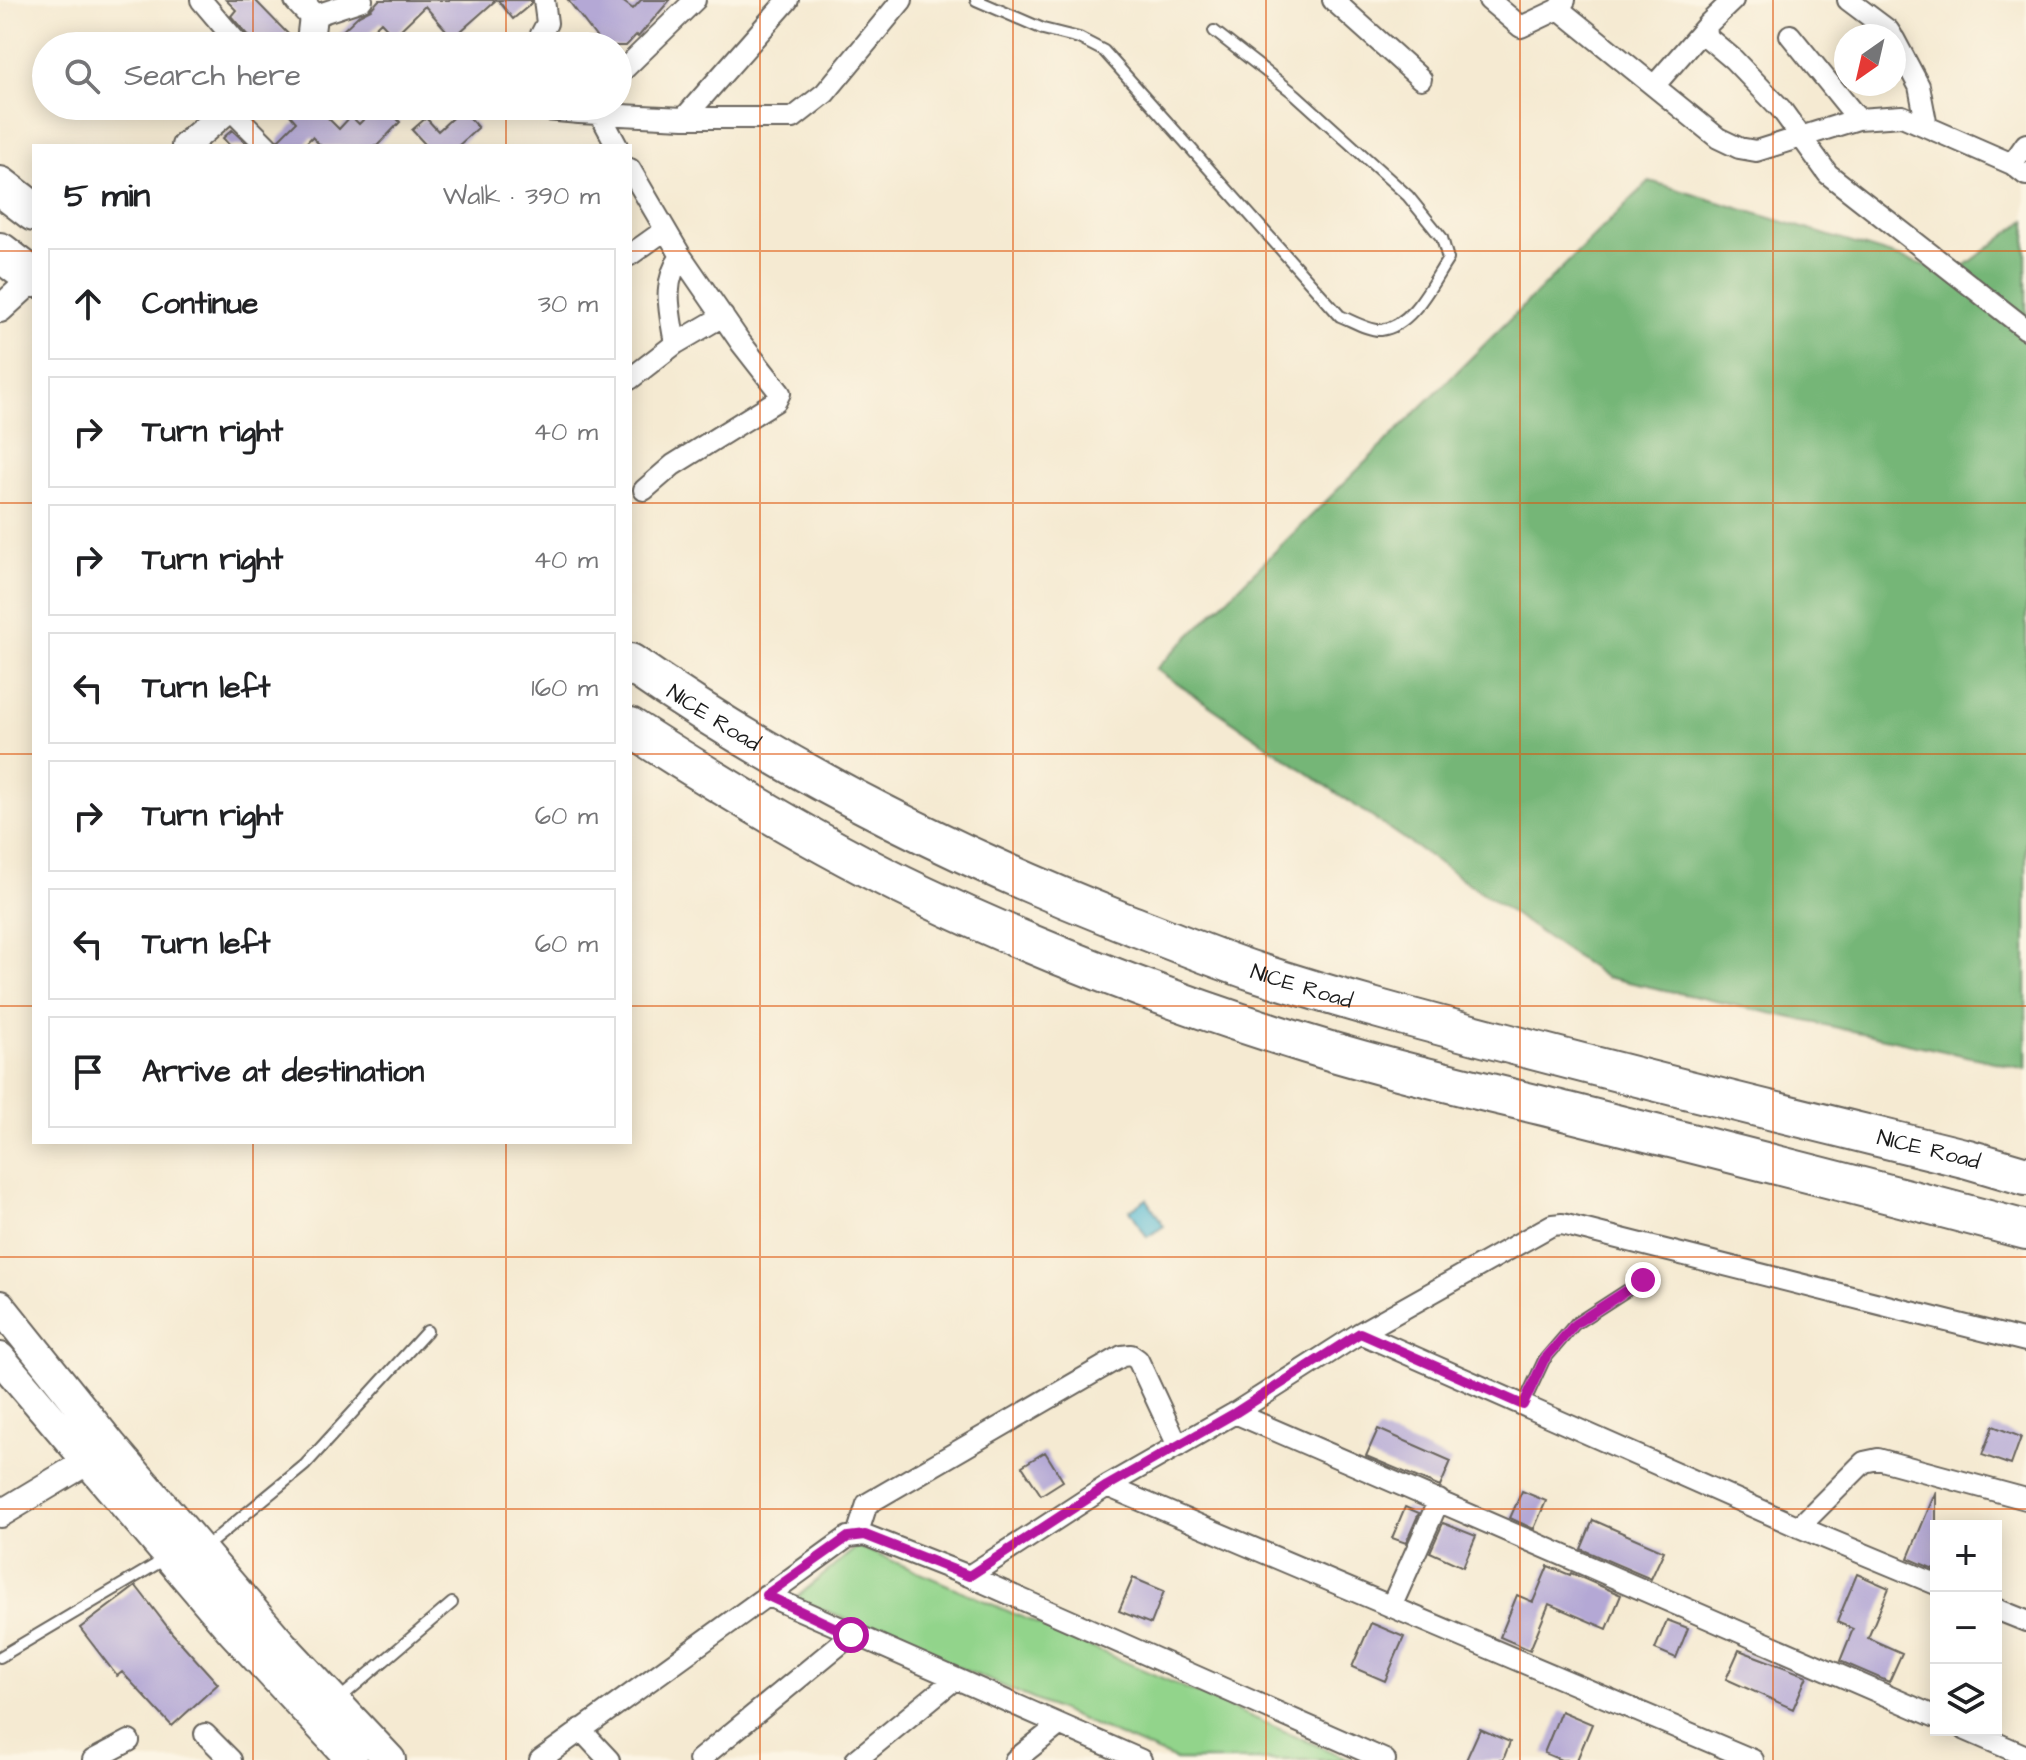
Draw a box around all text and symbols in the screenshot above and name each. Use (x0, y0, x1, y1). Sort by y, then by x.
north arrow (1834, 24, 1906, 96)
search box (32, 32, 632, 120)
icon: search (60, 54, 104, 98)
text: Search here (124, 55, 301, 97)
text: 5 min (64, 172, 150, 220)
text: Walk · 390 m (443, 178, 600, 214)
icon: ahead (66, 282, 110, 326)
text: Continue (142, 283, 258, 325)
text: 30 m (538, 286, 598, 322)
icon: right (66, 410, 110, 454)
text: Turn right (142, 411, 283, 453)
text: 40 m (533, 414, 598, 450)
icon: right (66, 538, 110, 582)
text: Turn right (142, 539, 283, 581)
text: 40 m (533, 542, 598, 578)
icon: left (66, 666, 110, 710)
text: Turn left (142, 667, 270, 709)
text: 160 m (531, 670, 598, 706)
street label: NICE Road (661, 677, 766, 759)
icon: right (66, 794, 110, 838)
text: Turn right (142, 795, 283, 837)
text: 60 m (535, 798, 598, 834)
icon: left (66, 922, 110, 966)
text: Turn left (142, 923, 270, 965)
text: 60 m (535, 926, 598, 962)
street label: NICE Road (1247, 956, 1356, 1016)
icon: arrive (66, 1050, 110, 1094)
text: Arrive at destination (142, 1051, 424, 1093)
street label: NICE Road (1874, 1122, 1984, 1177)
route end (1625, 1262, 1661, 1298)
map controls (1930, 1520, 2002, 1736)
button: + (1930, 1520, 2002, 1592)
button: − (1930, 1592, 2002, 1664)
route start (833, 1617, 869, 1653)
button: layers (1930, 1664, 2002, 1736)

